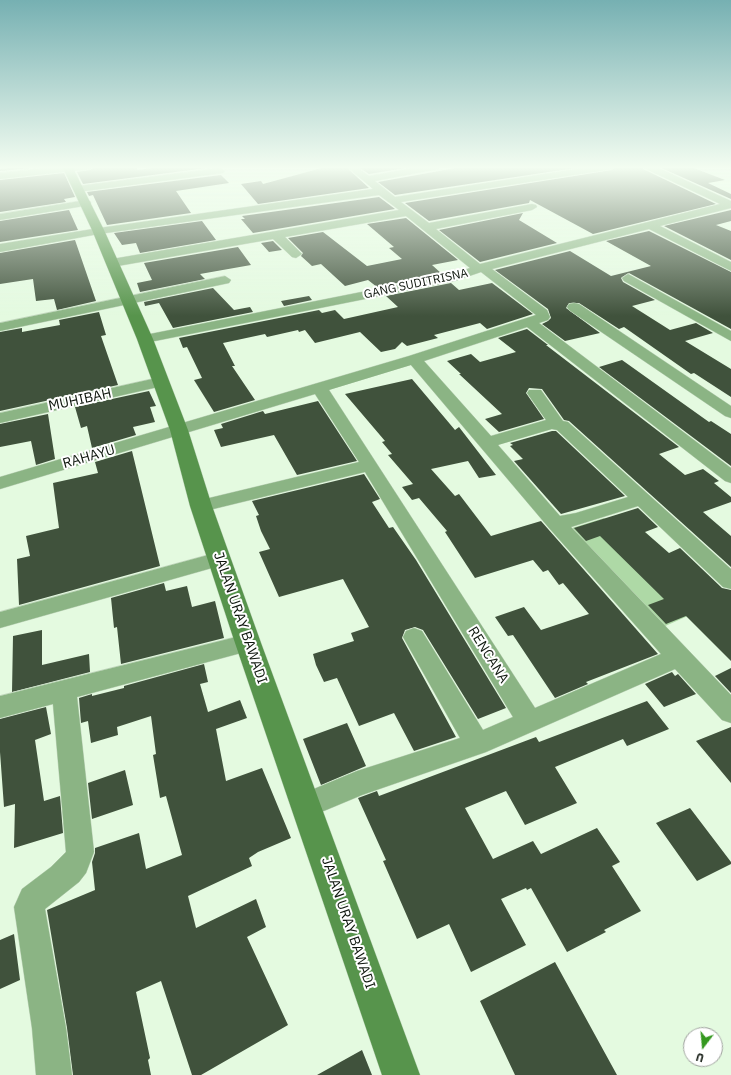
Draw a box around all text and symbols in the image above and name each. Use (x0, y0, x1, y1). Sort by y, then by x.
street label: GANG SUDITRISNA (363, 266, 469, 302)
street label: MUHIBAH (47, 385, 113, 415)
street label: RAHAYU (61, 442, 117, 472)
street label: JALAN URAY BAWADI (210, 550, 270, 686)
street label: RENCANA (464, 624, 512, 686)
street label: JALAN URAY BAWADI (318, 855, 378, 991)
north arrow (683, 1027, 723, 1067)
text: U (694, 1050, 706, 1065)

